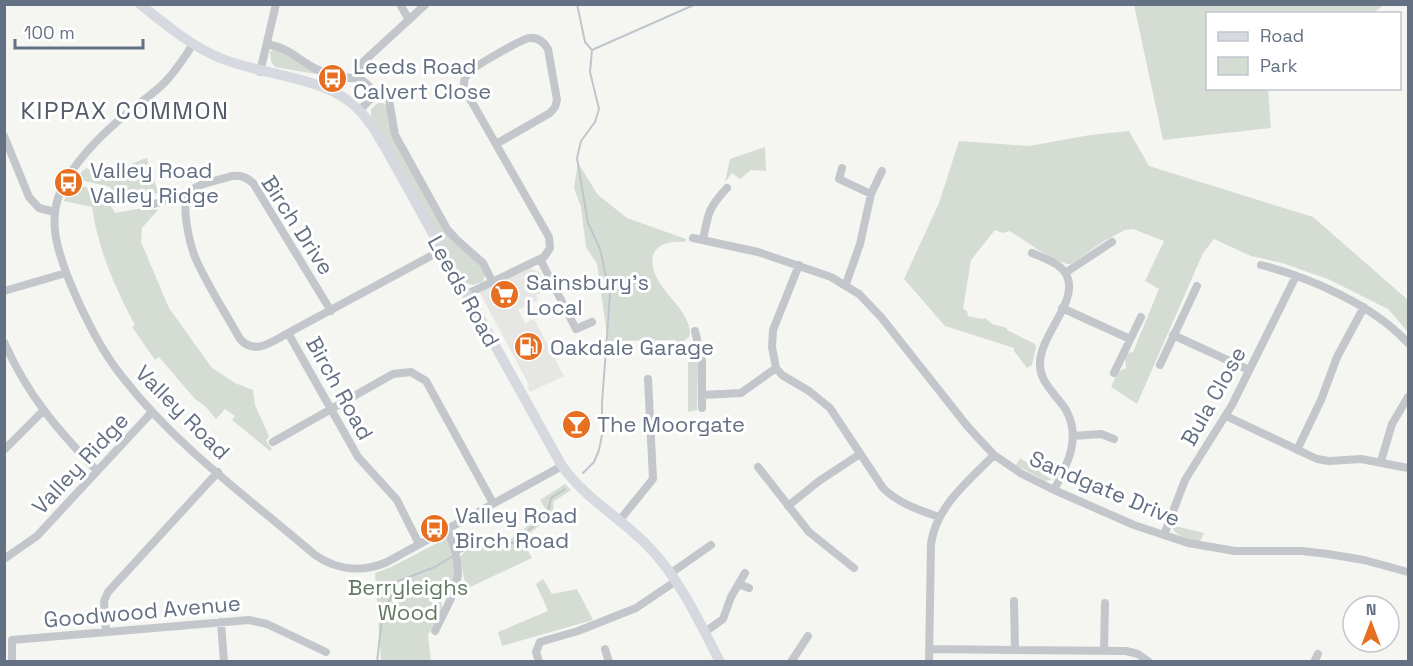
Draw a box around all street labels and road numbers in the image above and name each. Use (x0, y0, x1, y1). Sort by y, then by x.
street label: Birch Drive (256, 170, 340, 280)
street label: Leeds Road (422, 230, 506, 352)
street label: Birch Road (300, 331, 380, 445)
street label: Bula Close (1174, 341, 1252, 451)
street label: Valley Road (130, 359, 236, 465)
street label: Valley Ridge (26, 406, 134, 520)
street label: Sandgate Drive (1025, 444, 1185, 532)
street label: Goodwood Avenue (42, 588, 242, 634)

